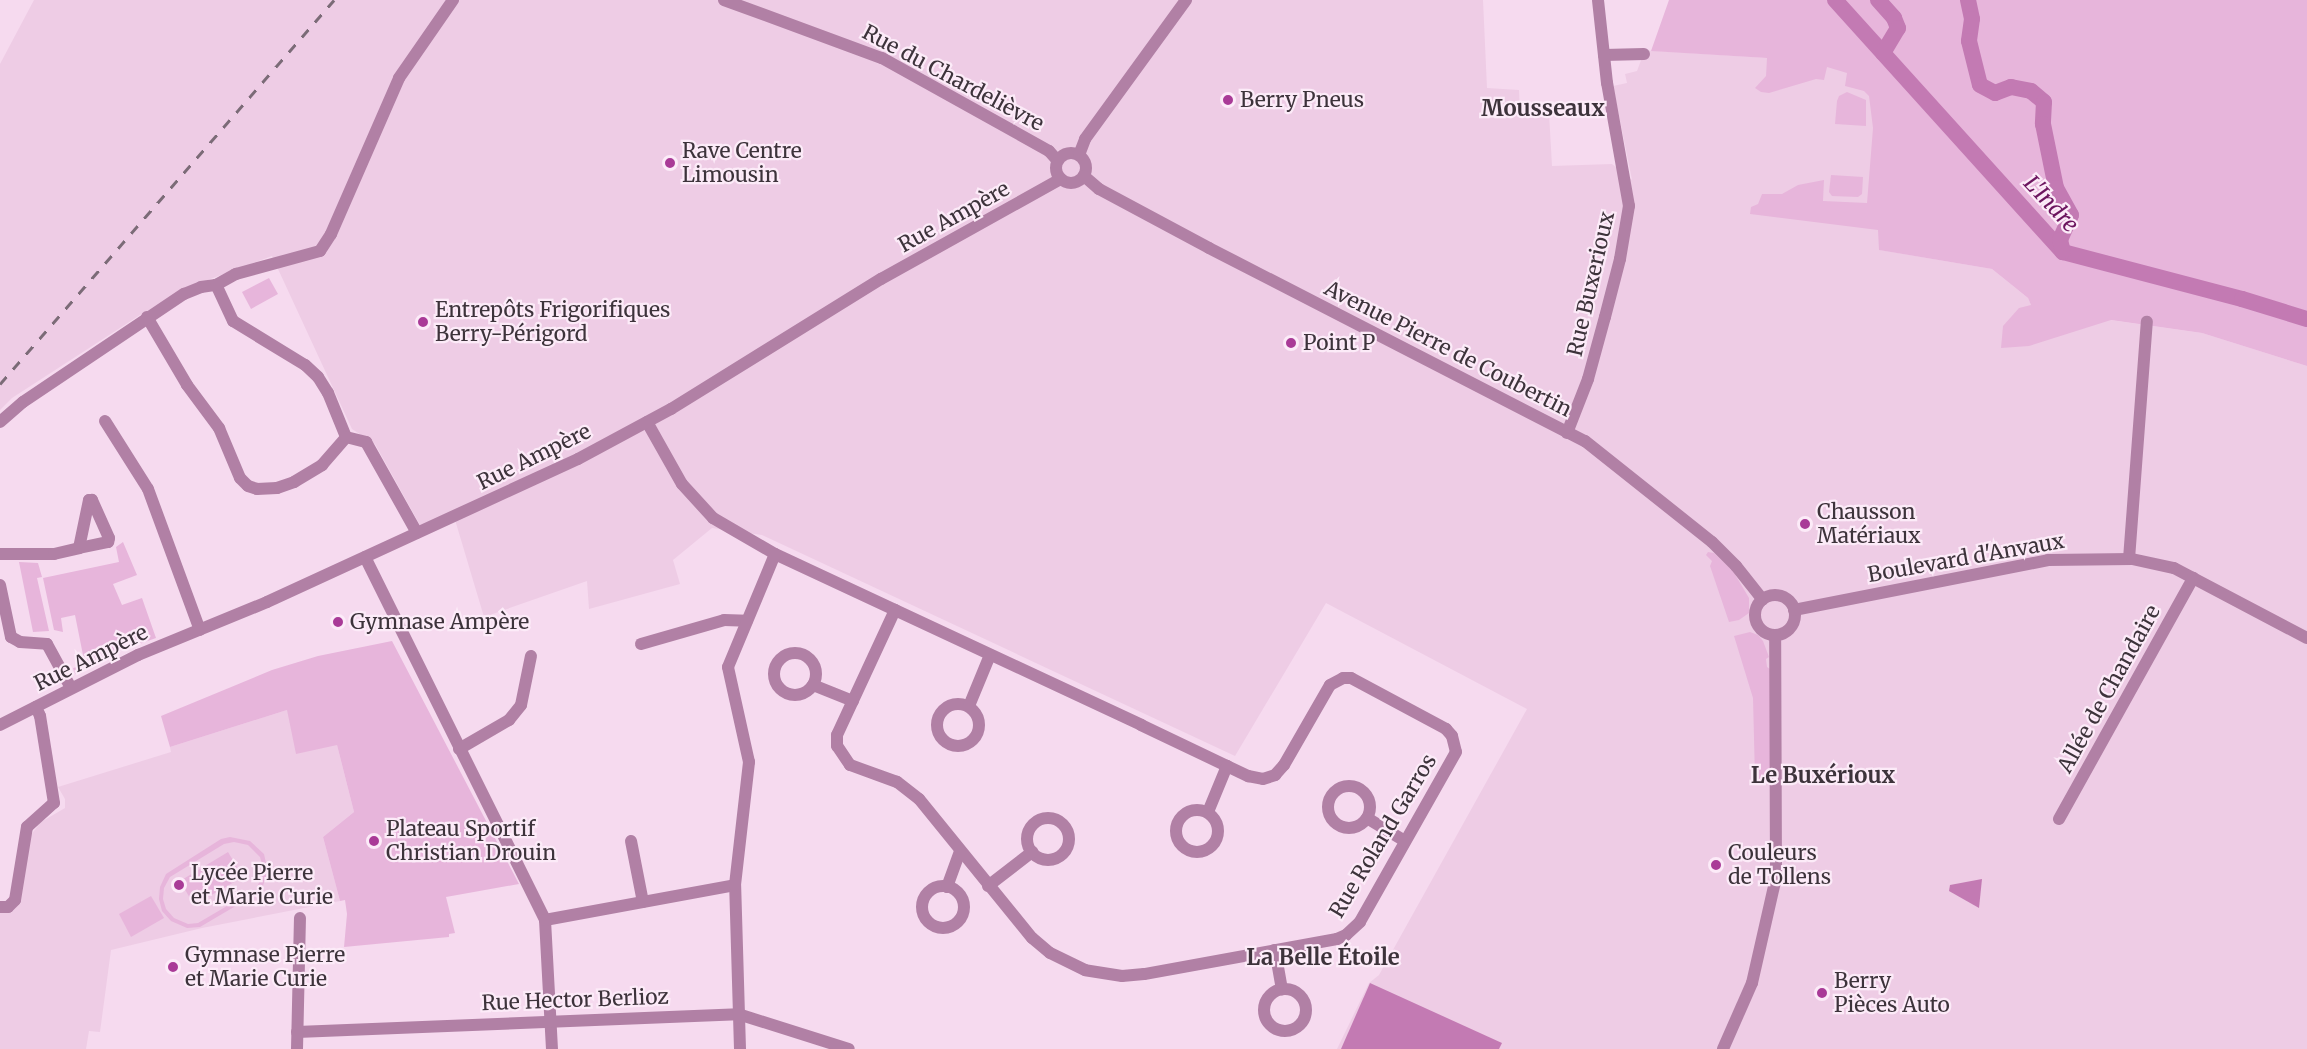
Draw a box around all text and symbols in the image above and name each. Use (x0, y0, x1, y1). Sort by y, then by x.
street label: Rue du Chardelièvre (858, 20, 1048, 136)
place label: Berry Pneus (1240, 87, 1364, 113)
marker: Berry Pneus (1221, 93, 1235, 107)
district label: Mousseaux (1481, 96, 1605, 122)
place label: Rave Centre Limousin (682, 138, 802, 188)
marker: Rave Centre Limousin (663, 156, 677, 170)
water label: L'Indre (2018, 170, 2084, 238)
street label: Rue Ampère (894, 176, 1014, 258)
street label: Rue Buxerioux (1562, 209, 1620, 359)
street label: Avenue Pierre de Coubertin (1320, 276, 1576, 422)
place label: Entrepôts Frigorifiques Berry-Périgord (435, 297, 670, 347)
marker: Entrepôts Frigorifiques Berry-Périgord (416, 315, 430, 329)
place label: Point P (1303, 330, 1375, 356)
marker: Point P (1284, 336, 1298, 350)
street label: Rue Ampère (473, 419, 595, 495)
place label: Chausson Matériaux (1817, 499, 1921, 549)
marker: Chausson Matériaux (1798, 517, 1812, 531)
street label: Boulevard d'Anvaux (1866, 528, 2066, 588)
street label: Allée de Chandaire (2052, 601, 2166, 777)
place label: Gymnase Ampère (350, 609, 529, 635)
marker: Gymnase Ampère (331, 615, 345, 629)
street label: Rue Ampère (30, 620, 152, 696)
street label: Rue Roland Garros (1324, 750, 1442, 922)
district label: Le Buxérioux (1751, 763, 1895, 789)
place label: Plateau Sportif Christian Drouin (386, 816, 556, 866)
marker: Plateau Sportif Christian Drouin (367, 834, 381, 848)
place label: Couleurs de Tollens (1728, 840, 1831, 890)
marker: Couleurs de Tollens (1709, 858, 1723, 872)
place label: Lycée Pierre et Marie Curie (191, 860, 333, 910)
marker: Lycée Pierre et Marie Curie (172, 878, 186, 892)
place label: Gymnase Pierre et Marie Curie (185, 942, 345, 992)
district label: La Belle Étoile (1246, 945, 1400, 971)
marker: Gymnase Pierre et Marie Curie (166, 960, 180, 974)
place label: Berry Pièces Auto (1834, 968, 1950, 1018)
street label: Rue Hector Berlioz (481, 984, 669, 1016)
marker: Berry Pièces Auto (1815, 986, 1829, 1000)

